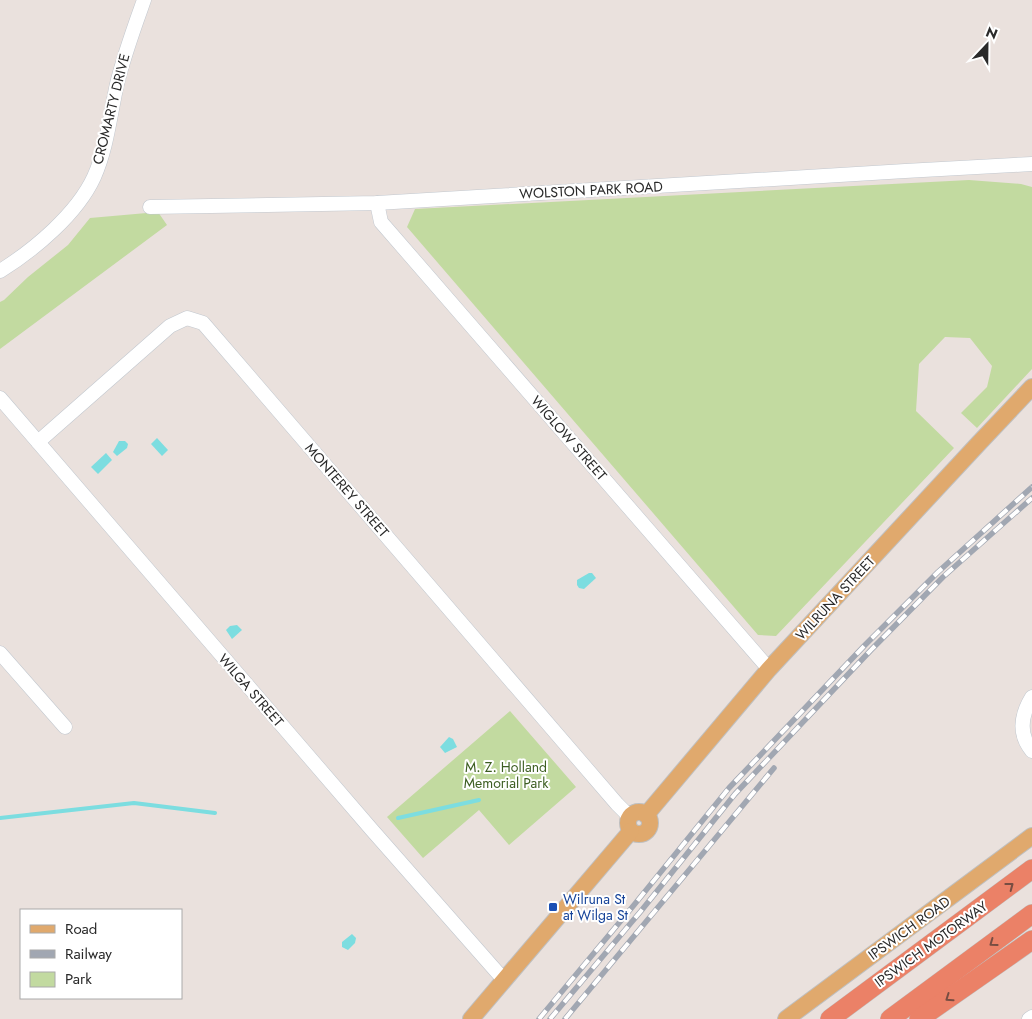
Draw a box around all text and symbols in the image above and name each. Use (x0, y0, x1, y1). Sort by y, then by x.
north arrow (962, 20, 1012, 70)
text: N (983, 22, 1001, 44)
street label: CROMARTY DRIVE (88, 51, 134, 167)
street label: WOLSTON PARK ROAD (519, 176, 663, 204)
street label: WIGLOW STREET (526, 391, 612, 485)
street label: MONTEREY STREET (300, 439, 394, 542)
street label: WILRUNA STREET (791, 551, 880, 644)
street label: WILGA STREET (214, 649, 289, 731)
park label: M. Z. Holland Memorial Park (464, 757, 549, 793)
one-way arrow (1004, 883, 1014, 892)
place label: Wilruna St at Wilga St (563, 889, 629, 925)
street label: IPSWICH ROAD (864, 891, 954, 965)
street label: IPSWICH MOTORWAY (870, 896, 992, 992)
marker: Wilruna St at Wilga St (547, 901, 559, 913)
legend (20, 909, 182, 999)
text: Road (65, 918, 97, 940)
one-way arrow (989, 937, 999, 946)
text: Railway (65, 943, 112, 965)
text: Park (65, 968, 92, 990)
one-way arrow (945, 992, 955, 1001)

